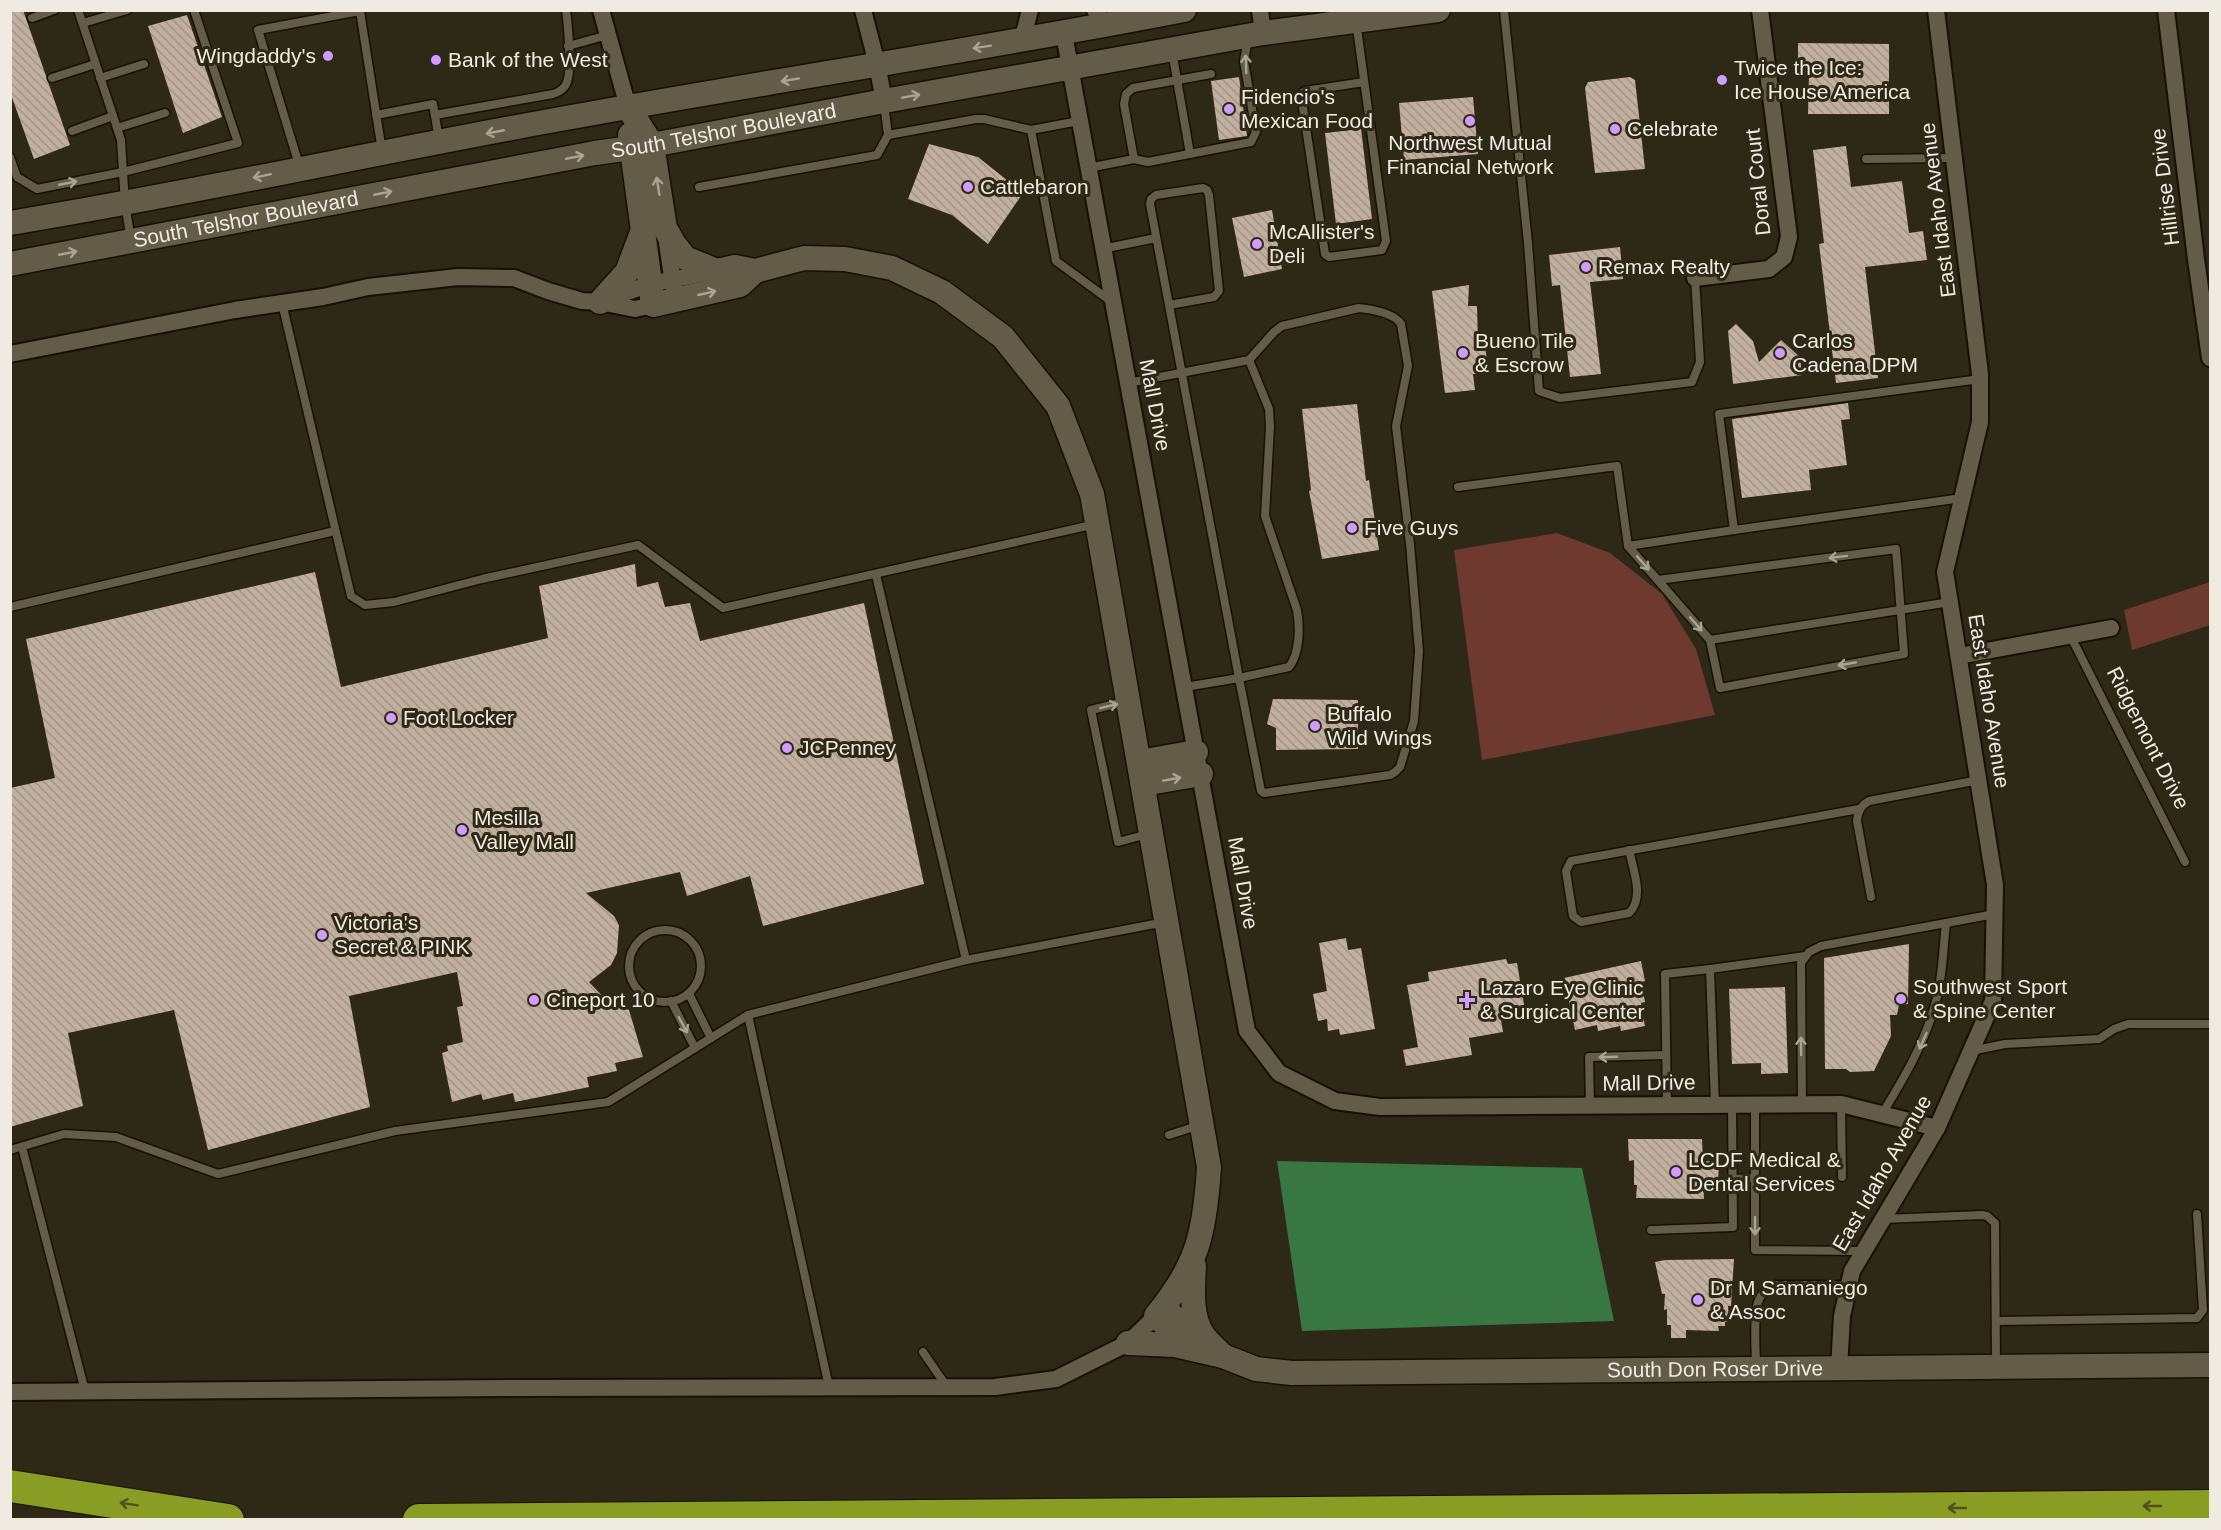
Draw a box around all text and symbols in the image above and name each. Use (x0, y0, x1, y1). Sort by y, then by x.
one-way arrow (973, 42, 993, 53)
place label: Wingdaddy's (196, 44, 316, 67)
place label: Bank of the West (448, 48, 608, 71)
marker: Wingdaddy's (321, 49, 335, 63)
marker: Bank of the West (429, 53, 443, 67)
one-way arrow (1240, 55, 1251, 75)
place label: Twice the Ice: Ice House America (1734, 56, 1911, 103)
marker: Twice the Ice: Ice House America (1715, 73, 1729, 87)
one-way arrow (781, 74, 800, 85)
place label: Fidencio's Mexican Food (1241, 85, 1373, 132)
one-way arrow (901, 90, 921, 101)
street label: South Telshor Boulevard (609, 98, 838, 162)
marker: Fidencio's Mexican Food (1222, 102, 1236, 116)
marker: Northwest Mutual Financial Network (1463, 114, 1477, 128)
place label: Celebrate (1627, 117, 1718, 140)
street label: East Idaho Avenue (1915, 121, 1960, 299)
marker: Celebrate (1608, 122, 1622, 136)
one-way arrow (485, 127, 505, 138)
street label: Doral Court (1740, 127, 1775, 237)
street label: Hillrise Drive (2146, 127, 2183, 247)
place label: Northwest Mutual Financial Network (1387, 131, 1554, 178)
one-way arrow (565, 151, 584, 162)
one-way arrow (252, 171, 271, 183)
place label: Cattlebaron (980, 175, 1089, 198)
one-way arrow (58, 177, 78, 188)
one-way arrow (653, 177, 664, 197)
marker: Cattlebaron (961, 180, 975, 194)
street label: South Telshor Boulevard (131, 186, 360, 251)
one-way arrow (373, 187, 393, 198)
place label: McAllister's Deli (1269, 220, 1375, 267)
marker: McAllister's Deli (1250, 237, 1264, 251)
one-way arrow (58, 247, 77, 258)
place label: Remax Realty (1598, 255, 1730, 278)
marker: Remax Realty (1579, 260, 1593, 274)
one-way arrow (697, 286, 716, 298)
place label: Bueno Tile & Escrow (1475, 329, 1574, 376)
place label: Carlos Cadena DPM (1792, 329, 1918, 376)
marker: Bueno Tile & Escrow (1456, 346, 1470, 360)
marker: Carlos Cadena DPM (1773, 346, 1787, 360)
street label: Mall Drive (1135, 357, 1176, 453)
place label: Five Guys (1364, 516, 1459, 539)
marker: Five Guys (1345, 521, 1359, 535)
one-way arrow (1829, 551, 1848, 562)
one-way arrow (1636, 555, 1650, 570)
street label: East Idaho Avenue (1964, 612, 2015, 790)
one-way arrow (1690, 616, 1703, 632)
one-way arrow (1838, 659, 1857, 670)
street label: Ridgemont Drive (2103, 663, 2194, 813)
one-way arrow (1100, 699, 1119, 711)
place label: Buffalo Wild Wings (1327, 702, 1432, 749)
place label: Foot Locker (403, 706, 514, 729)
marker: Foot Locker (384, 711, 398, 725)
marker: Buffalo Wild Wings (1308, 719, 1322, 733)
place label: JCPenney (799, 736, 896, 759)
marker: JCPenney (780, 741, 794, 755)
one-way arrow (1161, 773, 1181, 784)
place label: Mesilla Valley Mall (474, 806, 574, 853)
marker: Mesilla Valley Mall (455, 823, 469, 837)
street label: Mall Drive (1224, 835, 1263, 931)
place label: Victoria's Secret & PINK (334, 911, 469, 958)
marker: Victoria's Secret & PINK (315, 928, 329, 942)
place label: Southwest Sport & Spine Center (1913, 975, 2067, 1022)
place label: Lazaro Eye Clinic & Surgical Center (1480, 976, 1645, 1023)
place label: Cineport 10 (546, 988, 655, 1011)
marker: Lazaro Eye Clinic & Surgical Center (1458, 991, 1476, 1009)
marker: Southwest Sport & Spine Center (1894, 992, 1908, 1006)
marker: Cineport 10 (527, 993, 541, 1007)
one-way arrow (678, 1015, 689, 1033)
one-way arrow (1916, 1032, 1928, 1050)
one-way arrow (1796, 1036, 1807, 1056)
one-way arrow (1598, 1051, 1618, 1062)
street label: Mall Drive (1602, 1070, 1696, 1095)
street label: East Idaho Avenue (1828, 1091, 1936, 1255)
place label: LCDF Medical & Dental Services (1688, 1148, 1841, 1195)
marker: LCDF Medical & Dental Services (1669, 1165, 1683, 1179)
one-way arrow (1749, 1215, 1761, 1235)
place label: Dr M Samaniego & Assoc (1710, 1276, 1868, 1323)
marker: Dr M Samaniego & Assoc (1691, 1293, 1705, 1307)
street label: South Don Roser Drive (1607, 1356, 1823, 1381)
one-way arrow (120, 1499, 139, 1510)
one-way arrow (2143, 1500, 2163, 1512)
one-way arrow (1948, 1502, 1968, 1514)

